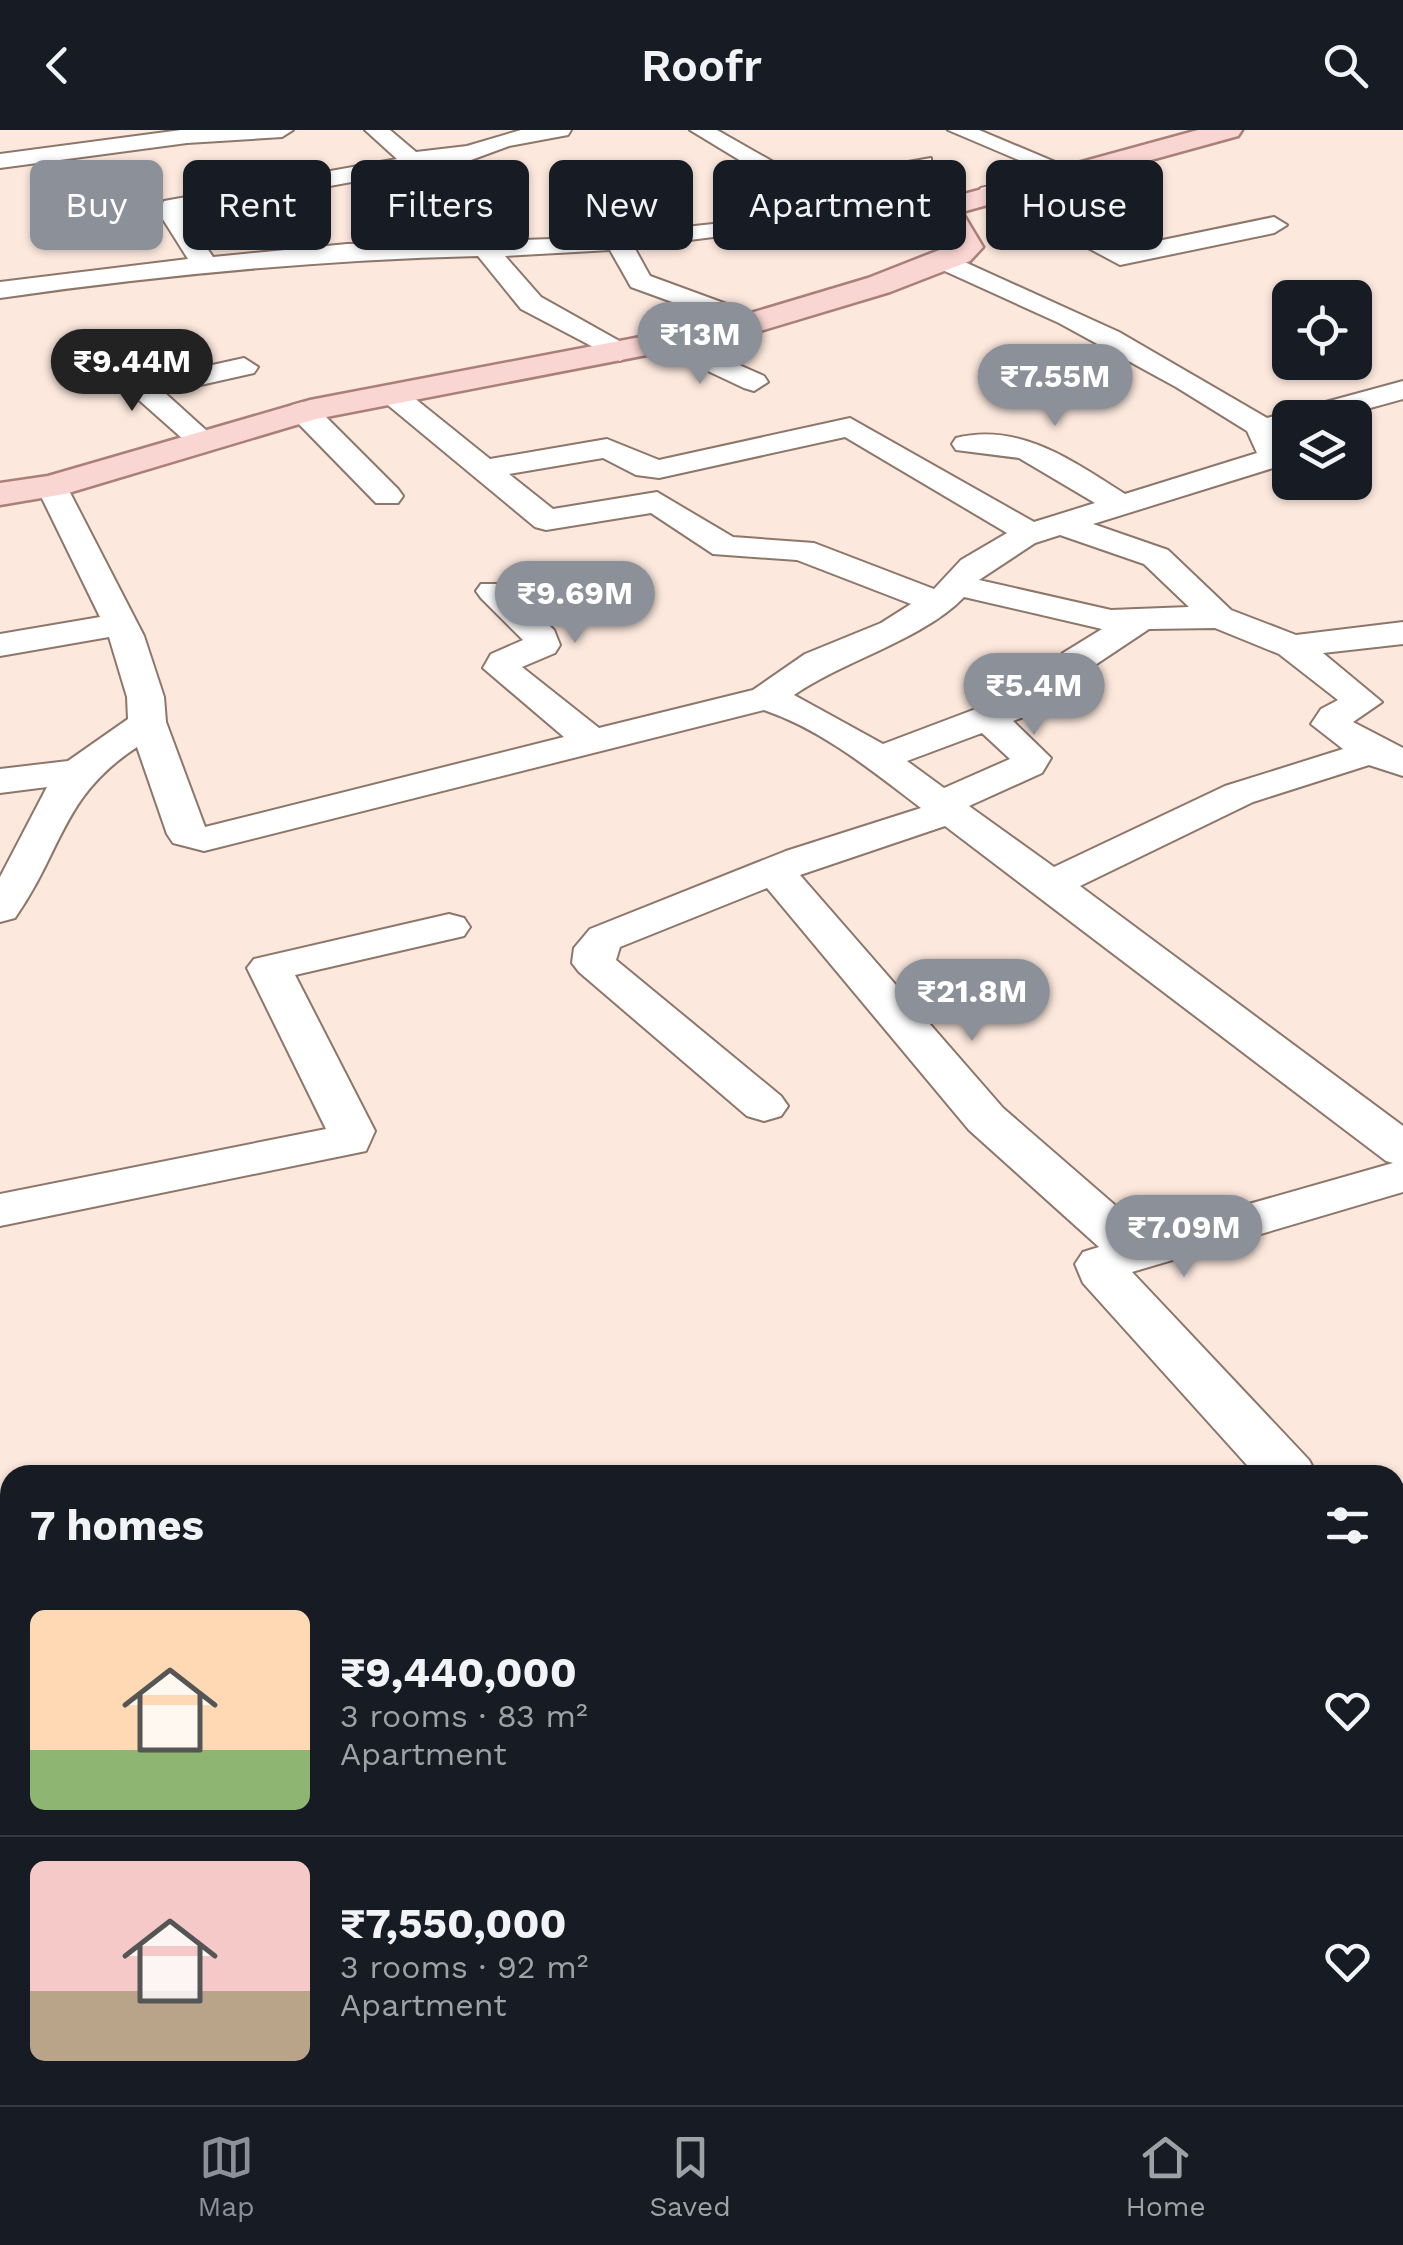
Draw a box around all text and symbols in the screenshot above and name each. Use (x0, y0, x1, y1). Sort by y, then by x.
icon: back (30, 38, 85, 93)
icon: search (1318, 38, 1373, 93)
text: Roofr (641, 39, 762, 92)
chip: Buy (30, 160, 163, 250)
chip: Rent (183, 160, 331, 250)
chip: Filters (351, 160, 529, 250)
chip: New (549, 160, 693, 250)
chip: Apartment (713, 160, 966, 250)
chip: House (986, 160, 1163, 250)
map controls (1272, 280, 1372, 500)
button: locate (1272, 280, 1372, 380)
pin: ₹13M (641, 302, 759, 387)
text: ₹13M (659, 315, 741, 353)
pin: ₹9.44M (51, 329, 213, 414)
text: ₹9.44M (73, 342, 191, 380)
pin: ₹7.55M (974, 344, 1136, 429)
text: ₹7.55M (1000, 357, 1110, 395)
button: layers (1272, 400, 1372, 500)
pin: ₹9.69M (494, 561, 656, 646)
text: ₹9.69M (517, 574, 633, 612)
pin: ₹5.4M (964, 653, 1104, 738)
text: ₹5.4M (986, 666, 1082, 704)
pin: ₹21.8M (891, 959, 1053, 1044)
text: ₹21.8M (917, 972, 1027, 1010)
pin: ₹7.09M (1103, 1195, 1265, 1280)
text: ₹7.09M (1127, 1208, 1241, 1246)
icon: filters (1320, 1498, 1375, 1553)
text: 7 homes (30, 1501, 204, 1550)
text: ₹9,440,000 (340, 1648, 577, 1697)
icon: home (110, 1650, 230, 1770)
icon: heart (1320, 1683, 1375, 1738)
text: 3 rooms · 83 m² (340, 1697, 588, 1735)
text: Apartment (340, 1735, 507, 1773)
text: ₹7,550,000 (340, 1899, 566, 1948)
icon: home (110, 1901, 230, 2021)
icon: heart (1320, 1934, 1375, 1989)
text: 3 rooms · 92 m² (340, 1948, 588, 1986)
text: Apartment (340, 1986, 507, 2024)
tab: Map (197, 2130, 255, 2223)
tab: Saved (649, 2130, 731, 2223)
tab: Home (1126, 2130, 1206, 2223)

